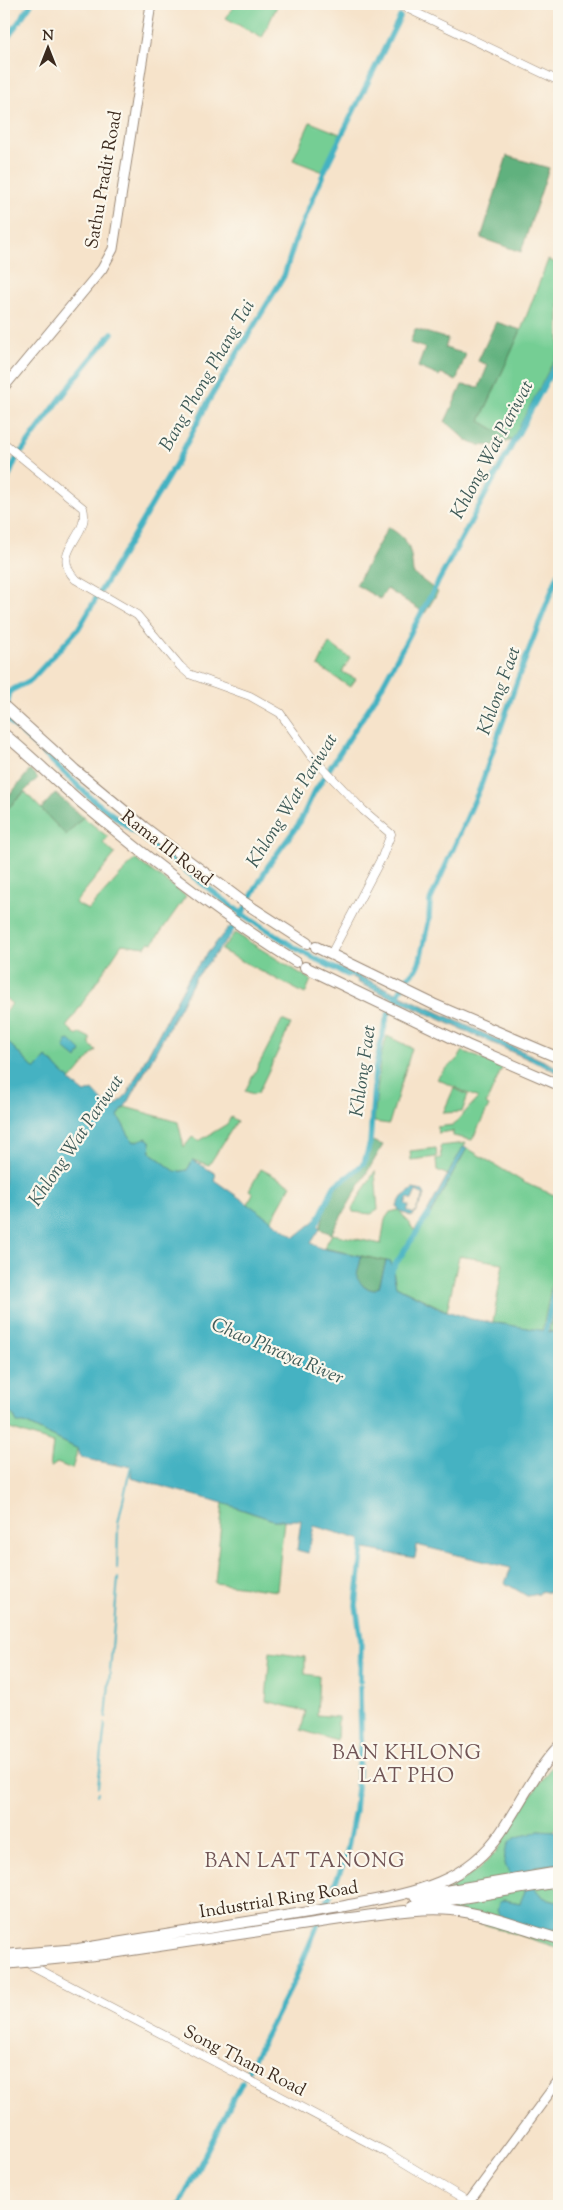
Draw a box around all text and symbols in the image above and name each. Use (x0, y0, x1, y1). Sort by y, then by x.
north arrow (22, 22, 72, 72)
text: N (42, 27, 54, 47)
street label: Sathu Pradit Road (80, 109, 130, 251)
water label: Bang Phong Phang Tai (154, 295, 262, 457)
water label: Khlong Wat Pariwat (445, 375, 541, 524)
water label: Khlong Faet (471, 643, 529, 739)
water label: Khlong Wat Pariwat (241, 728, 345, 873)
street label: Rama III Road (115, 805, 217, 893)
water label: Khlong Faet (344, 1023, 384, 1119)
water label: Khlong Wat Pariwat (23, 1069, 131, 1212)
water label: Chao Phraya River (207, 1312, 348, 1392)
district label: BAN KHLONG LAT PHO (332, 1740, 482, 1792)
district label: BAN LAT TANONG (205, 1848, 405, 1877)
street label: Industrial Ring Road (198, 1876, 360, 1926)
street label: Song Tham Road (178, 2020, 310, 2104)

